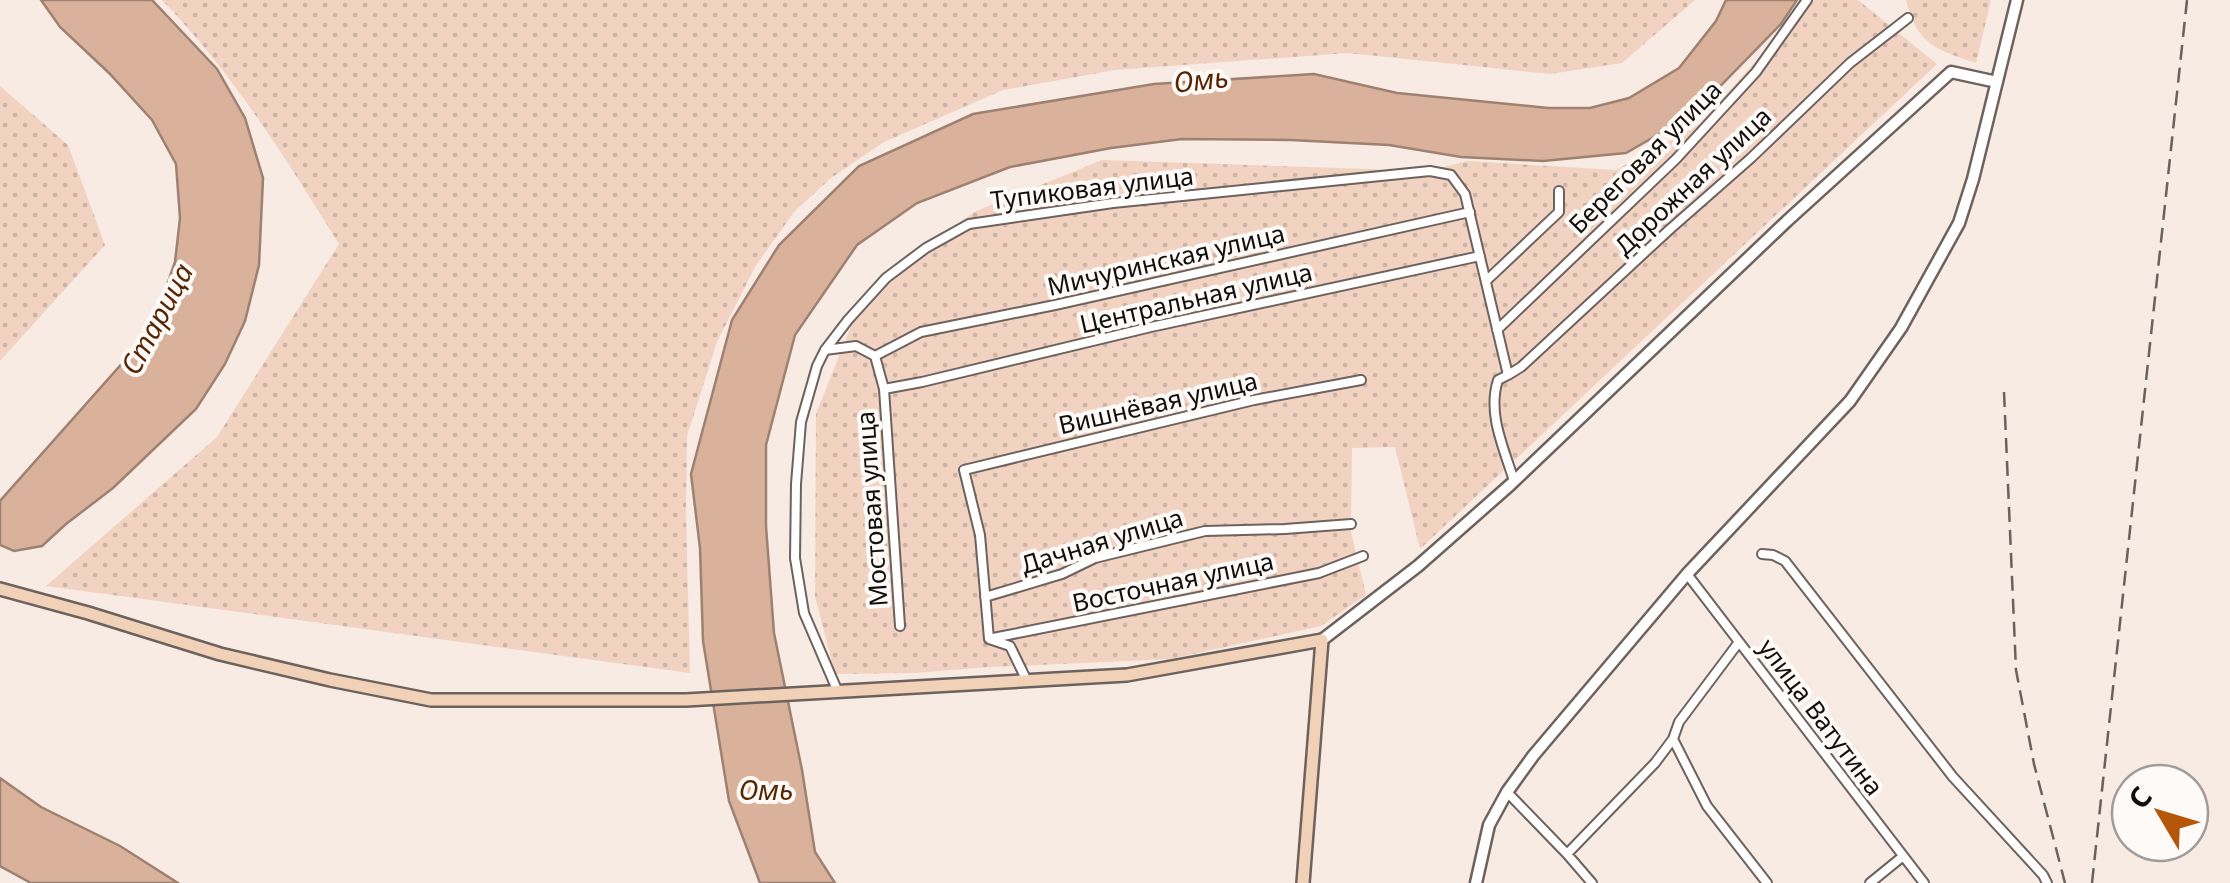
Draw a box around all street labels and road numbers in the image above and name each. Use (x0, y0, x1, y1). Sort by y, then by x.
street label: Береговая улица (1560, 72, 1728, 240)
street label: Дорожная улица (1607, 99, 1778, 262)
street label: Тупиковая улица (988, 158, 1195, 216)
street label: Мичуринская улица (1044, 215, 1288, 303)
street label: Центральная улица (1076, 254, 1315, 340)
street label: Вишнёвая улица (1055, 363, 1261, 441)
street label: Мостовая улица (847, 410, 895, 608)
street label: Дачная улица (1016, 499, 1187, 581)
street label: Восточная улица (1069, 543, 1277, 619)
street label: улица Ватутина (1752, 631, 1892, 802)

